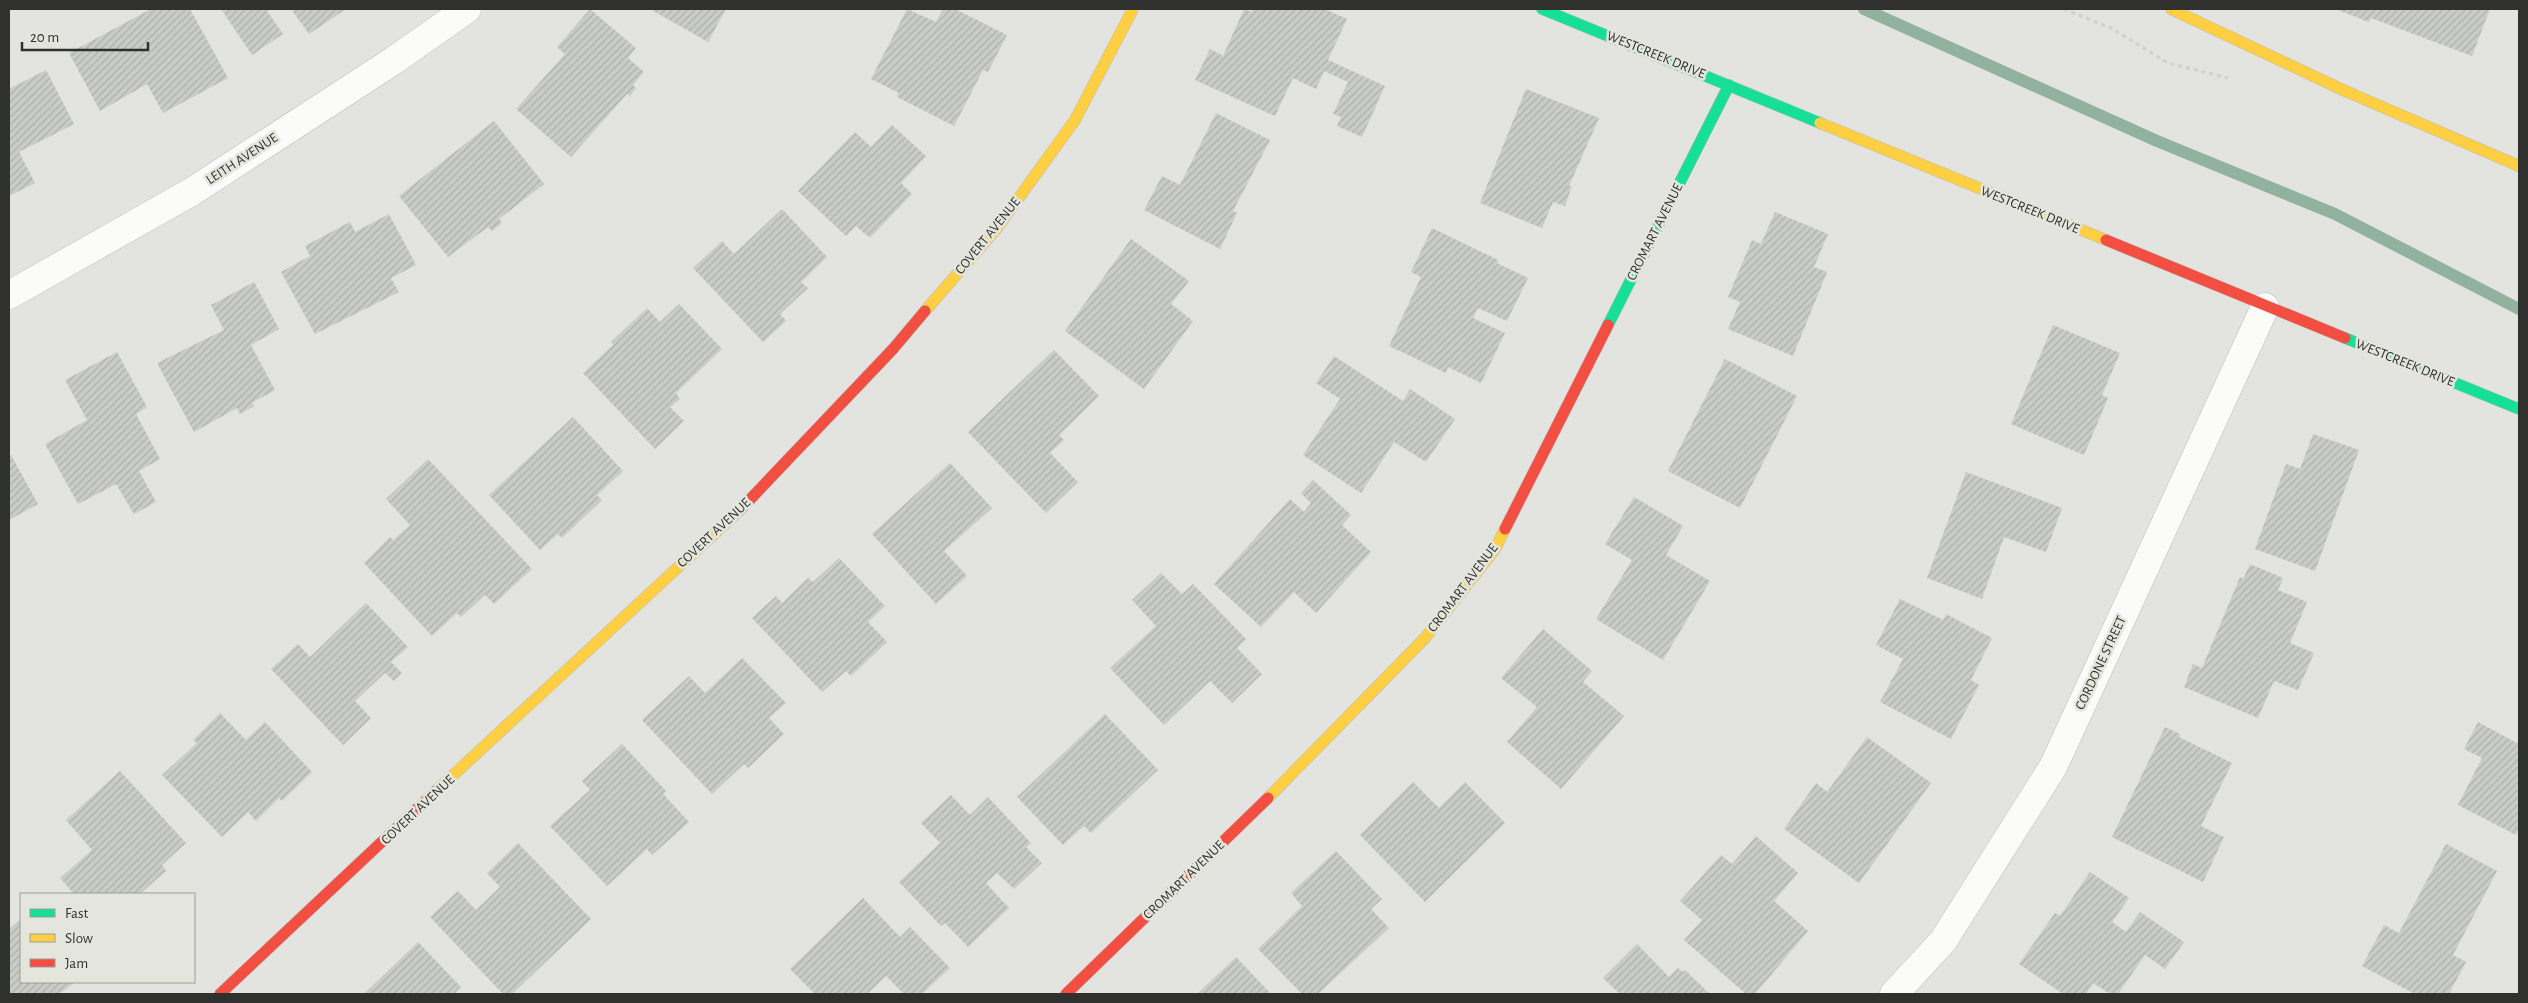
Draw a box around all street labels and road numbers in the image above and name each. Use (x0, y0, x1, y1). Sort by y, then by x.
street label: WESTCREEK DRIVE (1605, 29, 1708, 81)
street label: LEITH AVENUE (204, 131, 281, 187)
street label: CROMART AVENUE (1625, 181, 1686, 283)
street label: WESTCREEK DRIVE (1979, 184, 2082, 236)
street label: COVERT AVENUE (953, 195, 1023, 277)
street label: WESTCREEK DRIVE (2354, 337, 2457, 389)
street label: COVERT AVENUE (675, 495, 754, 570)
street label: CROMART AVENUE (1425, 541, 1501, 635)
street label: CORDONE STREET (2073, 614, 2129, 712)
street label: COVERT AVENUE (379, 772, 458, 847)
street label: CROMART AVENUE (1141, 838, 1227, 922)

